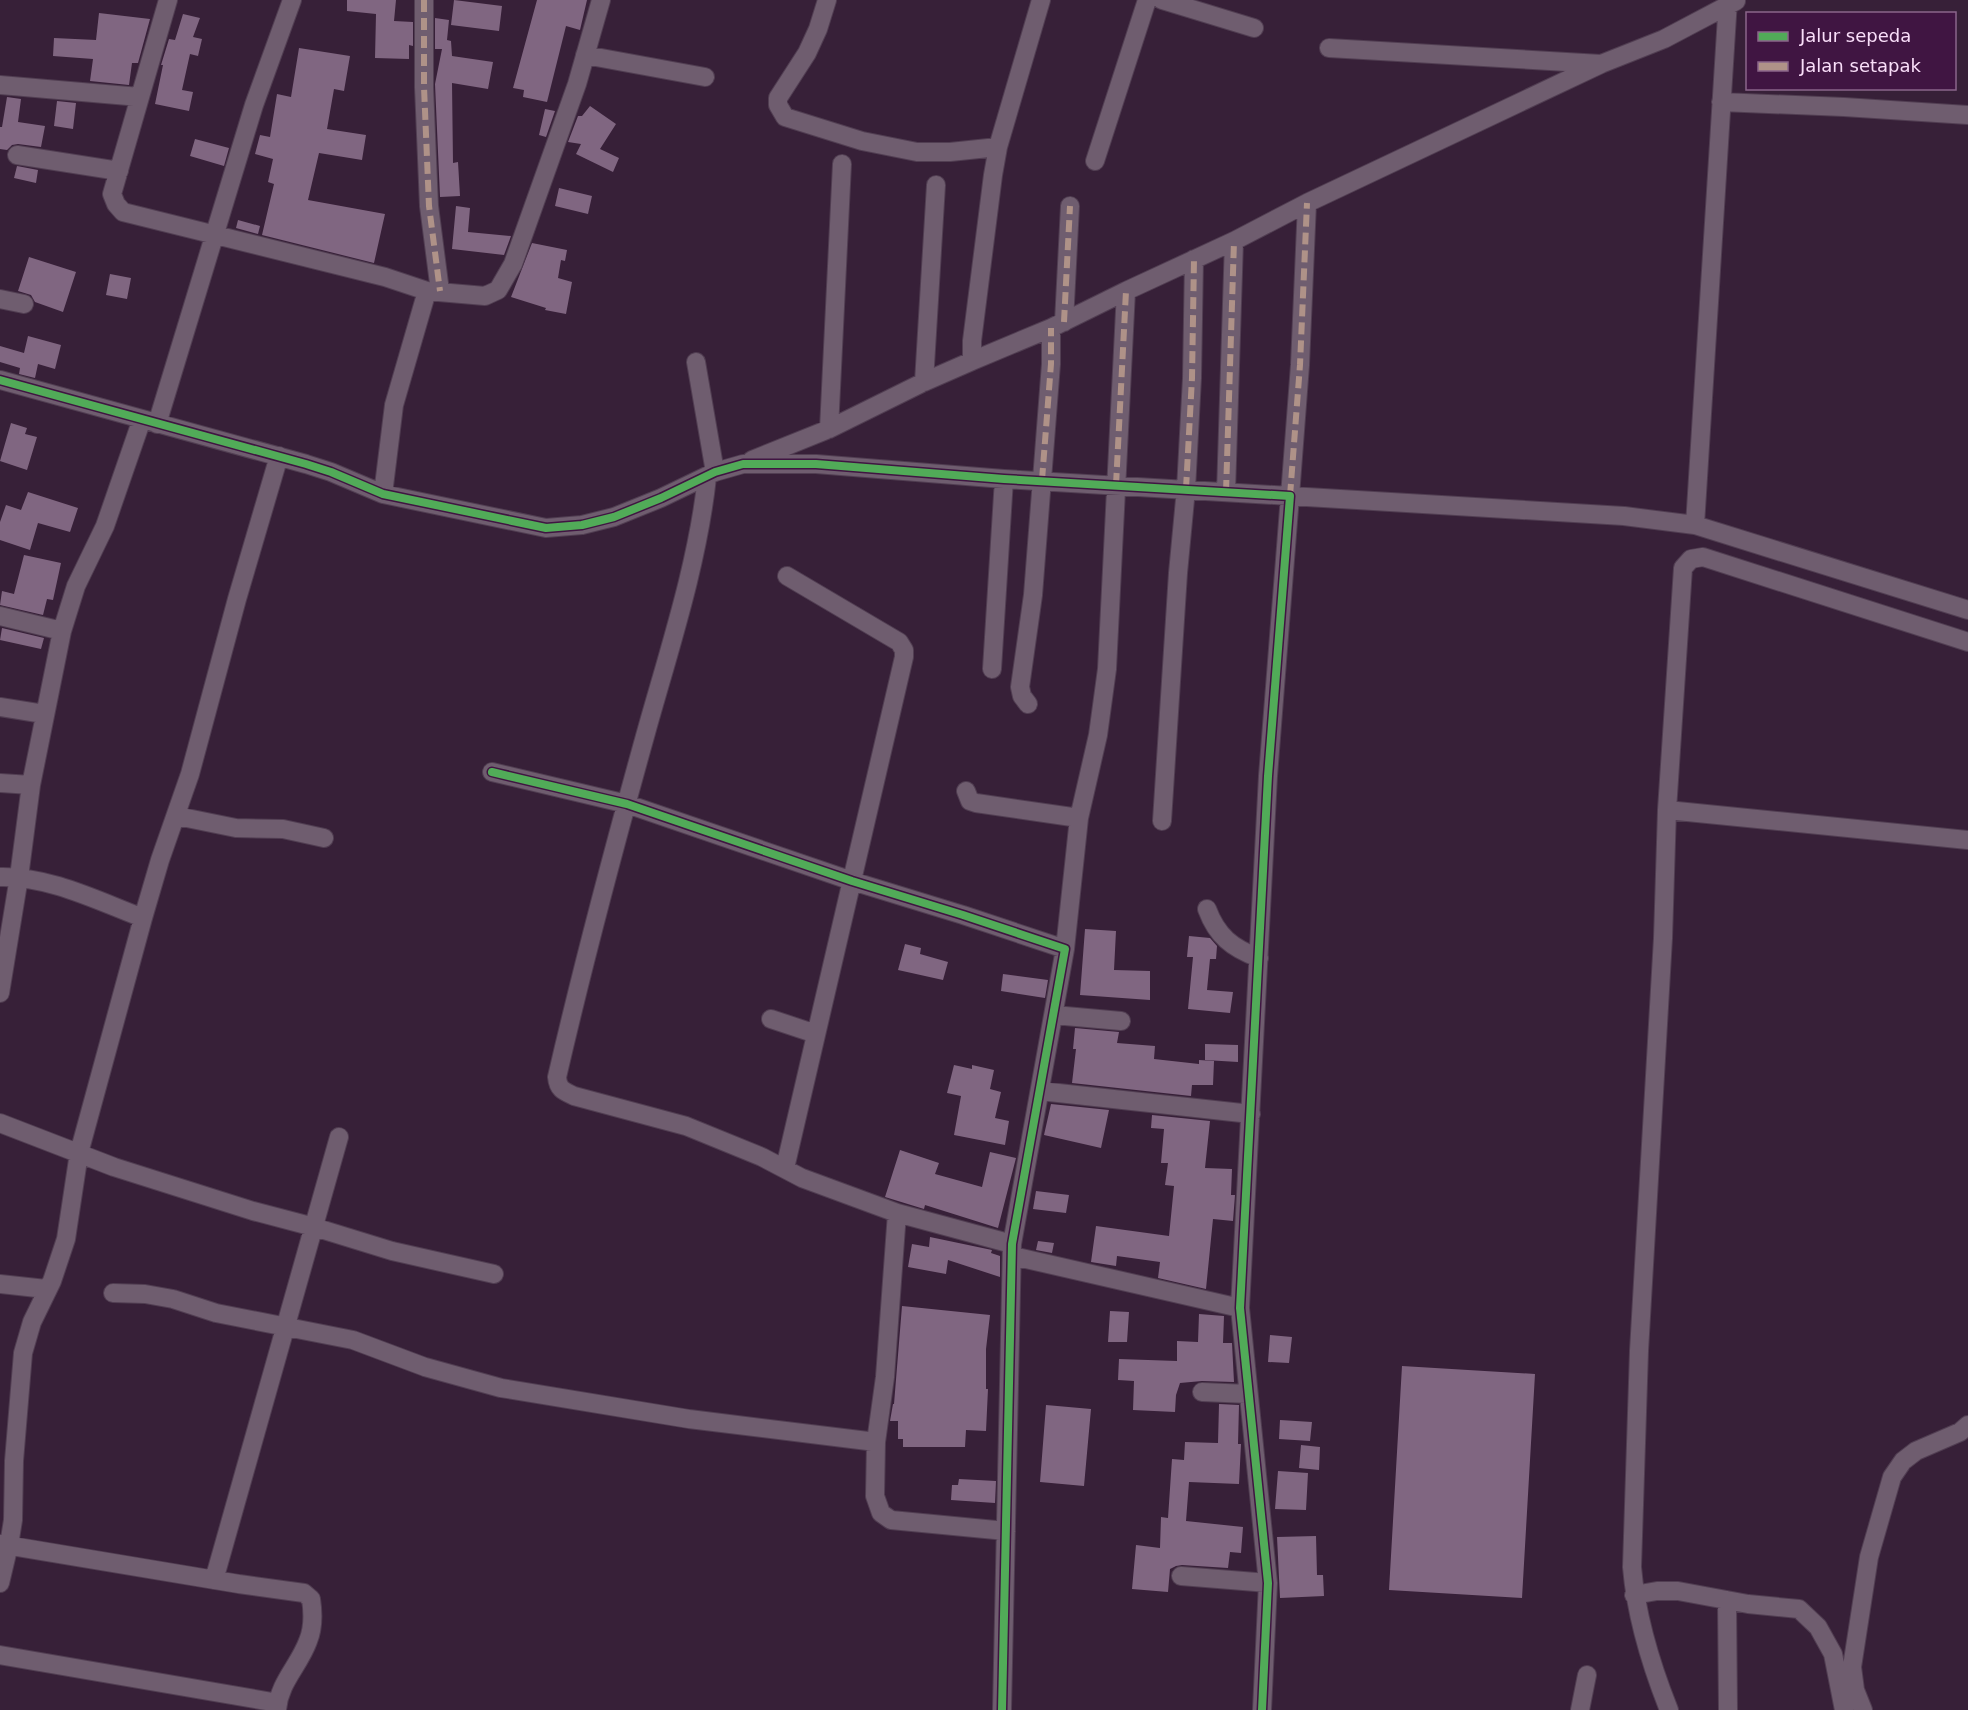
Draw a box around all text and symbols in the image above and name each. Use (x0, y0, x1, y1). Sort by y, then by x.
legend (1746, 12, 1956, 90)
text: Jalur sepeda (1799, 25, 1911, 46)
text: Jalan setapak (1799, 55, 1921, 76)

